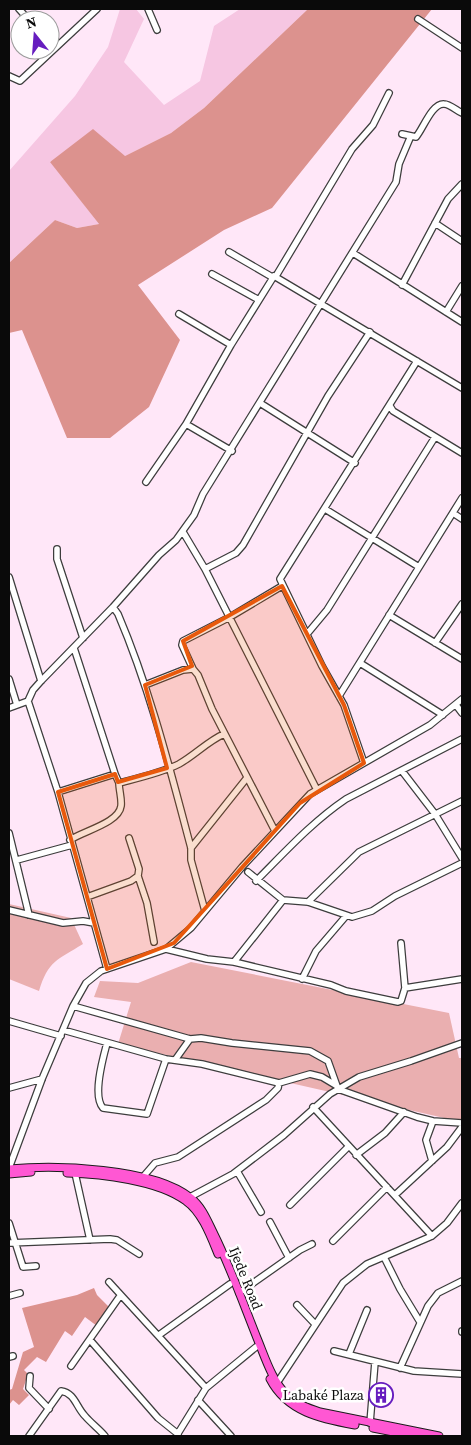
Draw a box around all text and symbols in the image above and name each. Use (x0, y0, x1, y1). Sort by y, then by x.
north arrow (10, 10, 60, 60)
text: N (23, 12, 39, 34)
street label: Ijede Road (224, 1244, 268, 1313)
building icon: Labaké Plaza (368, 1382, 394, 1408)
place label: Labaké Plaza (283, 1385, 365, 1405)

